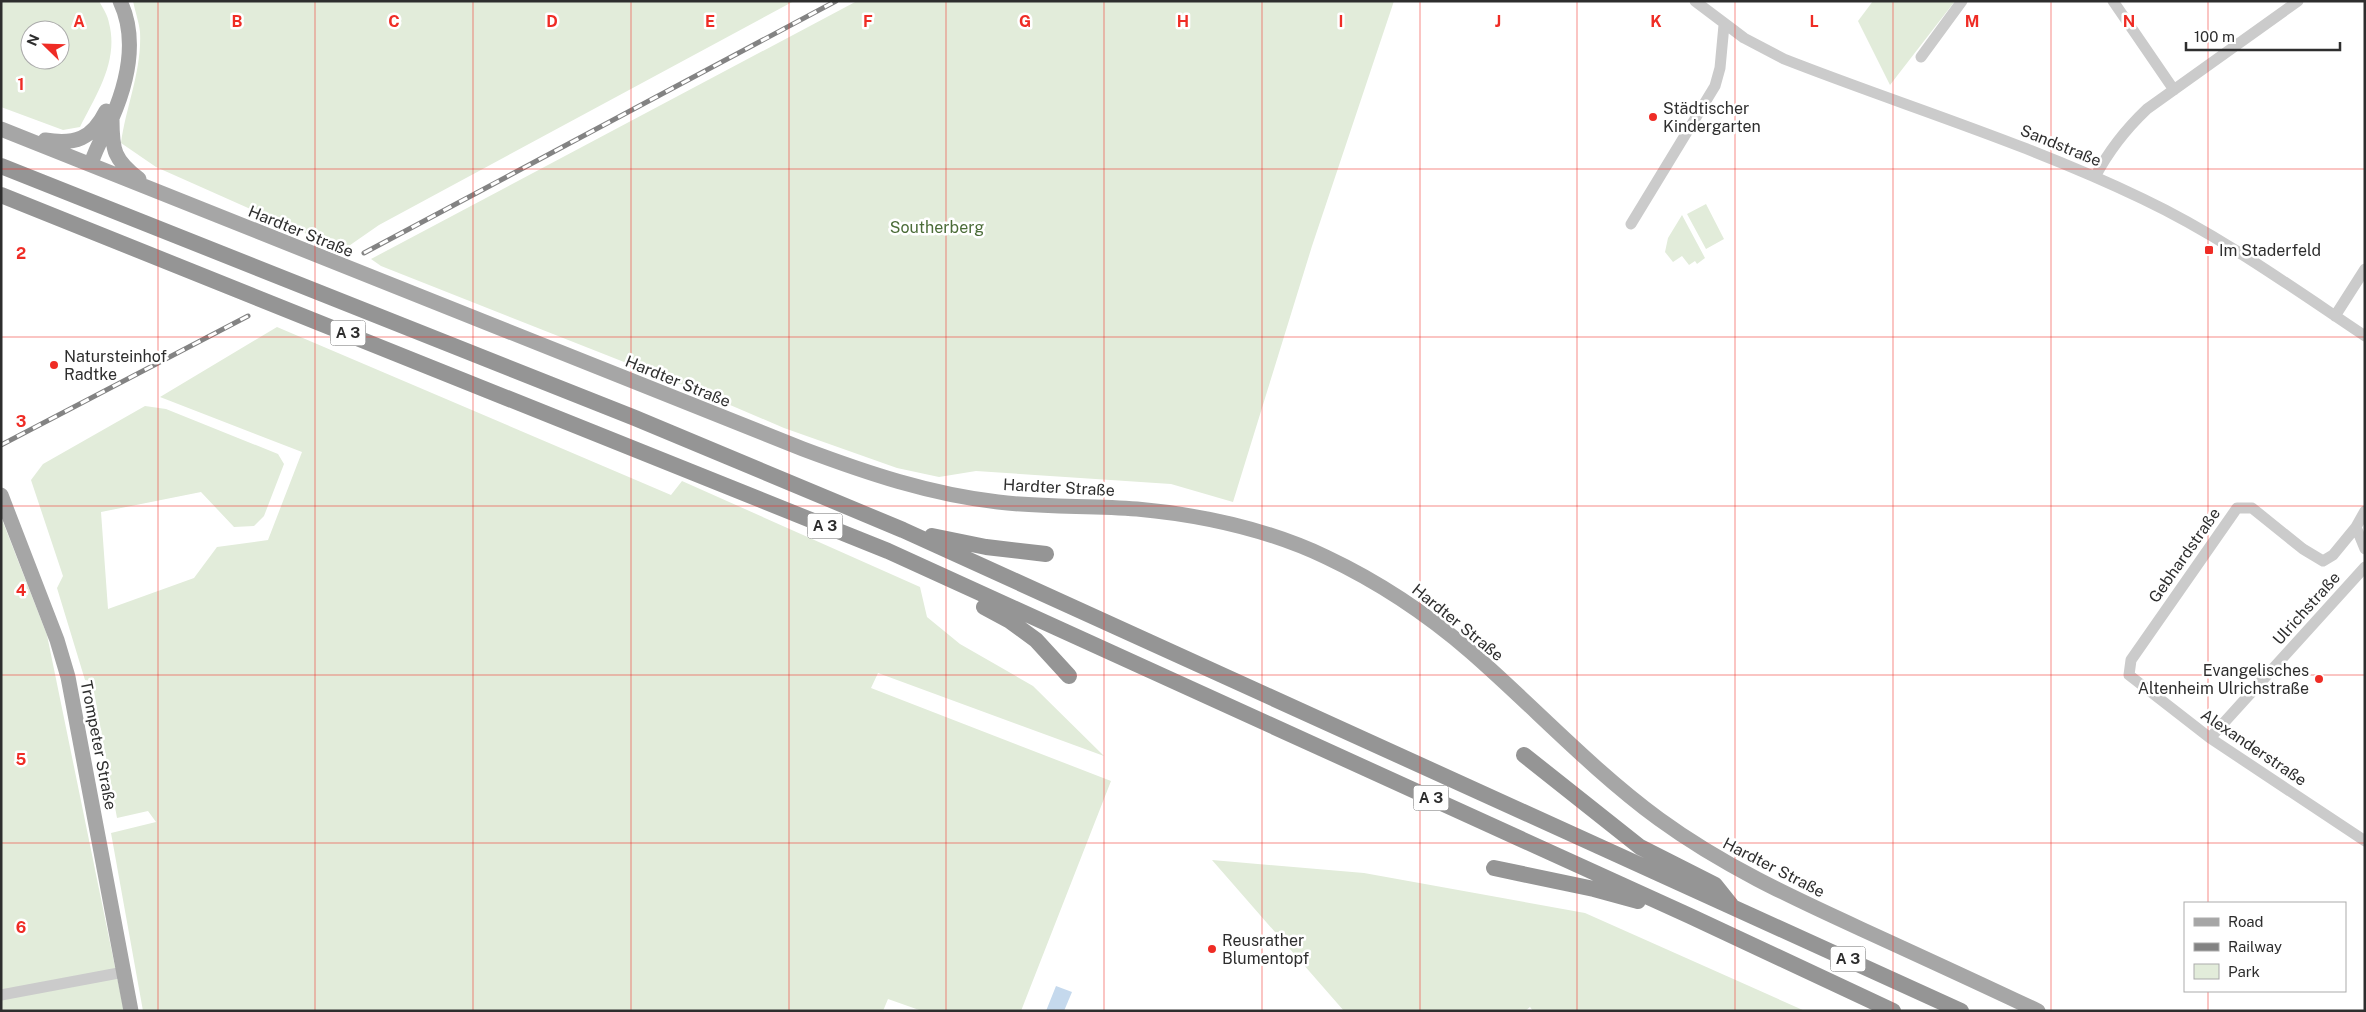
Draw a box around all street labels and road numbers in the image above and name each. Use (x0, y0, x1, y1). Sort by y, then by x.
street label: Sandstraße (2018, 121, 2104, 170)
street label: Hardter Straße (245, 202, 356, 261)
road number: A 3 (330, 320, 366, 346)
street label: Hardter Straße (622, 352, 733, 411)
street label: Hardter Straße (1003, 475, 1115, 500)
street label: Gebhardstraße (2145, 504, 2224, 606)
road number: A 3 (808, 514, 842, 538)
street label: Ulrichstraße (2269, 568, 2344, 649)
street label: Hardter Straße (1408, 580, 1507, 665)
street label: Trompeter Straße (77, 679, 120, 811)
street label: Alexanderstraße (2197, 705, 2310, 790)
road number: A 3 (1414, 786, 1448, 810)
street label: Hardter Straße (1720, 834, 1828, 901)
road number: A 3 (1830, 946, 1866, 972)

